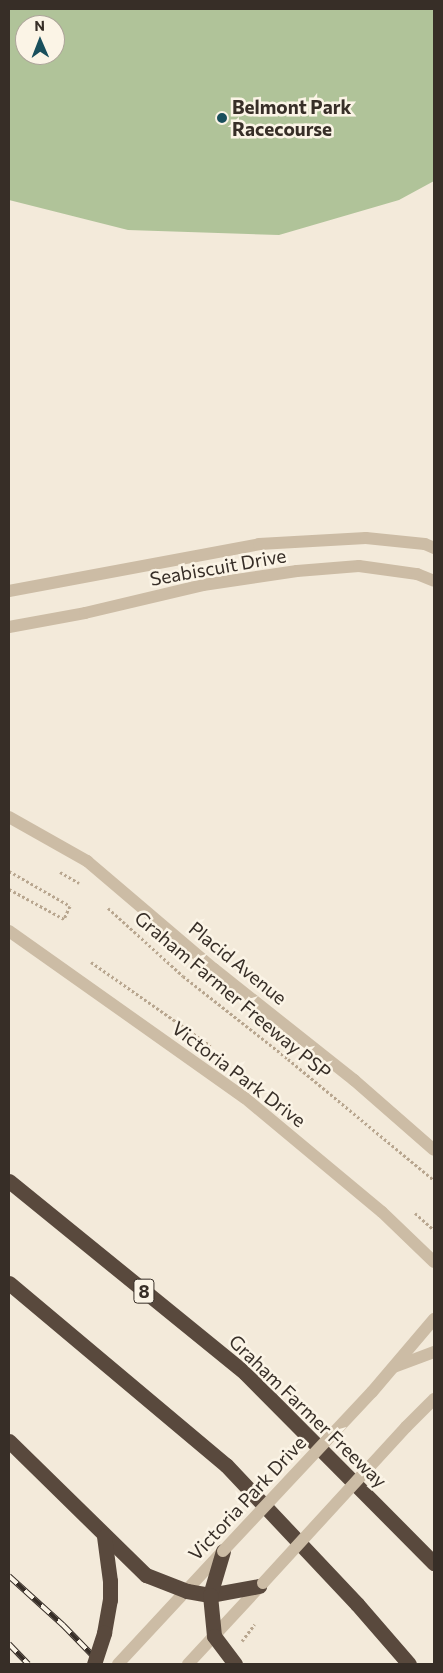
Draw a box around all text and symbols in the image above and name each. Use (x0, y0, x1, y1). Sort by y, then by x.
north arrow (15, 15, 65, 65)
text: N (34, 17, 45, 34)
place label: Belmont Park Racecourse (232, 96, 351, 140)
marker: Belmont Park Racecourse (216, 112, 228, 124)
street label: Seabiscuit Drive (148, 544, 288, 590)
street label: Graham Farmer Freeway PSP (130, 906, 336, 1084)
street label: Placid Avenue (185, 917, 291, 1009)
street label: Victoria Park Drive (168, 1016, 310, 1132)
road number: 8 (133, 1276, 155, 1306)
street label: Graham Farmer Freeway (224, 1330, 392, 1492)
street label: Victoria Park Drive (184, 1431, 310, 1565)

